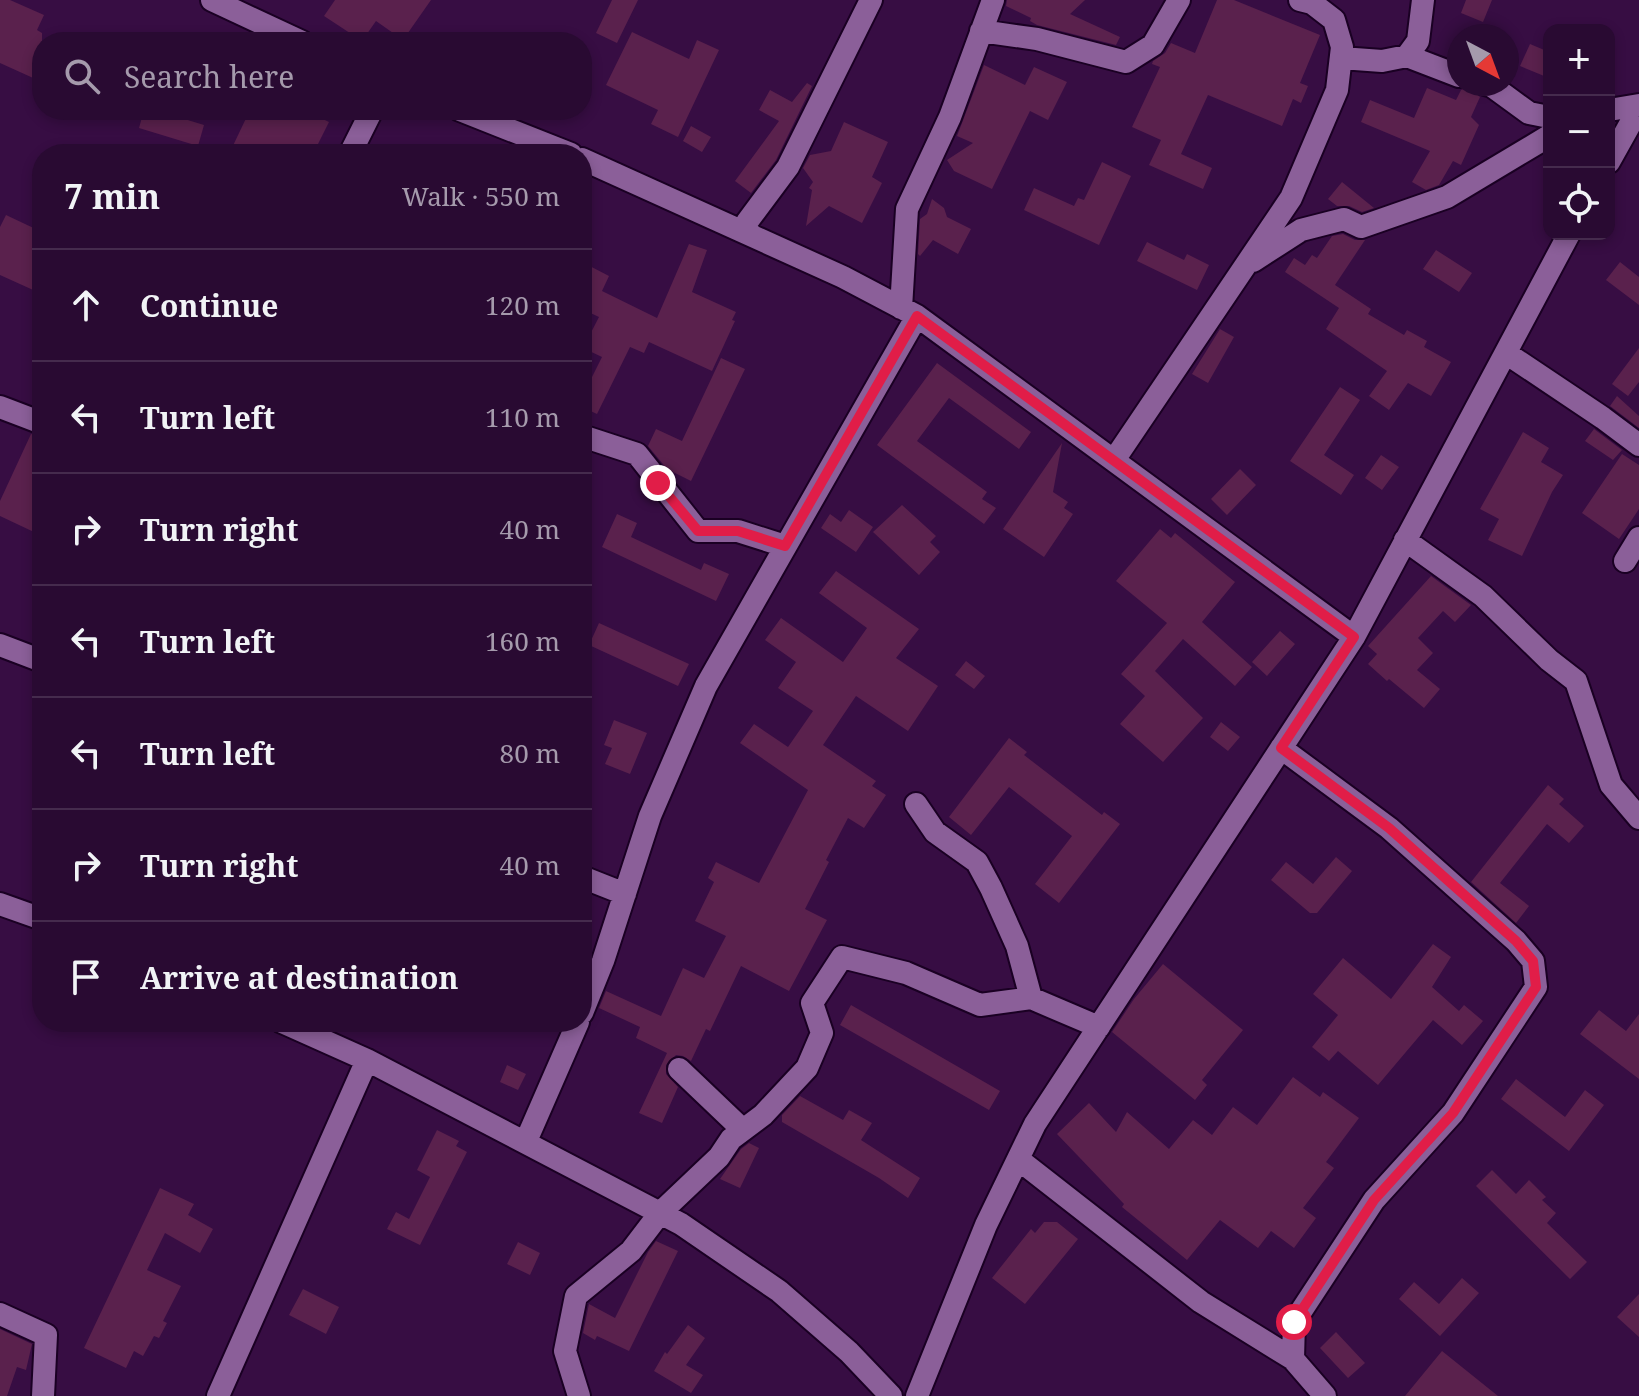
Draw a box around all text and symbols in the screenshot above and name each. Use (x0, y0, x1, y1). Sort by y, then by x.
north arrow (1447, 24, 1519, 96)
map controls (1543, 24, 1615, 240)
button: + (1543, 24, 1615, 96)
search box (32, 32, 592, 120)
icon: search (60, 54, 104, 98)
text: Search here (124, 56, 294, 97)
button: − (1543, 96, 1615, 168)
button: locate (1543, 168, 1615, 240)
text: 7 min (64, 173, 160, 219)
text: Walk · 550 m (402, 178, 560, 214)
icon: ahead (64, 283, 108, 327)
text: Continue (140, 285, 278, 326)
text: 120 m (485, 287, 560, 323)
icon: left (64, 395, 108, 439)
text: Turn left (140, 397, 275, 438)
text: 110 m (485, 399, 560, 435)
route end (640, 465, 676, 501)
icon: right (64, 507, 108, 551)
text: Turn right (140, 509, 298, 550)
text: 40 m (500, 511, 560, 547)
icon: left (64, 619, 108, 663)
text: Turn left (140, 621, 275, 662)
text: 160 m (485, 623, 560, 659)
icon: left (64, 731, 108, 775)
text: Turn left (140, 733, 275, 774)
text: 80 m (500, 735, 560, 771)
icon: right (64, 843, 108, 887)
text: Turn right (140, 845, 298, 886)
text: 40 m (500, 847, 560, 883)
icon: arrive (64, 955, 108, 999)
text: Arrive at destination (140, 957, 459, 998)
route start (1276, 1304, 1312, 1340)

